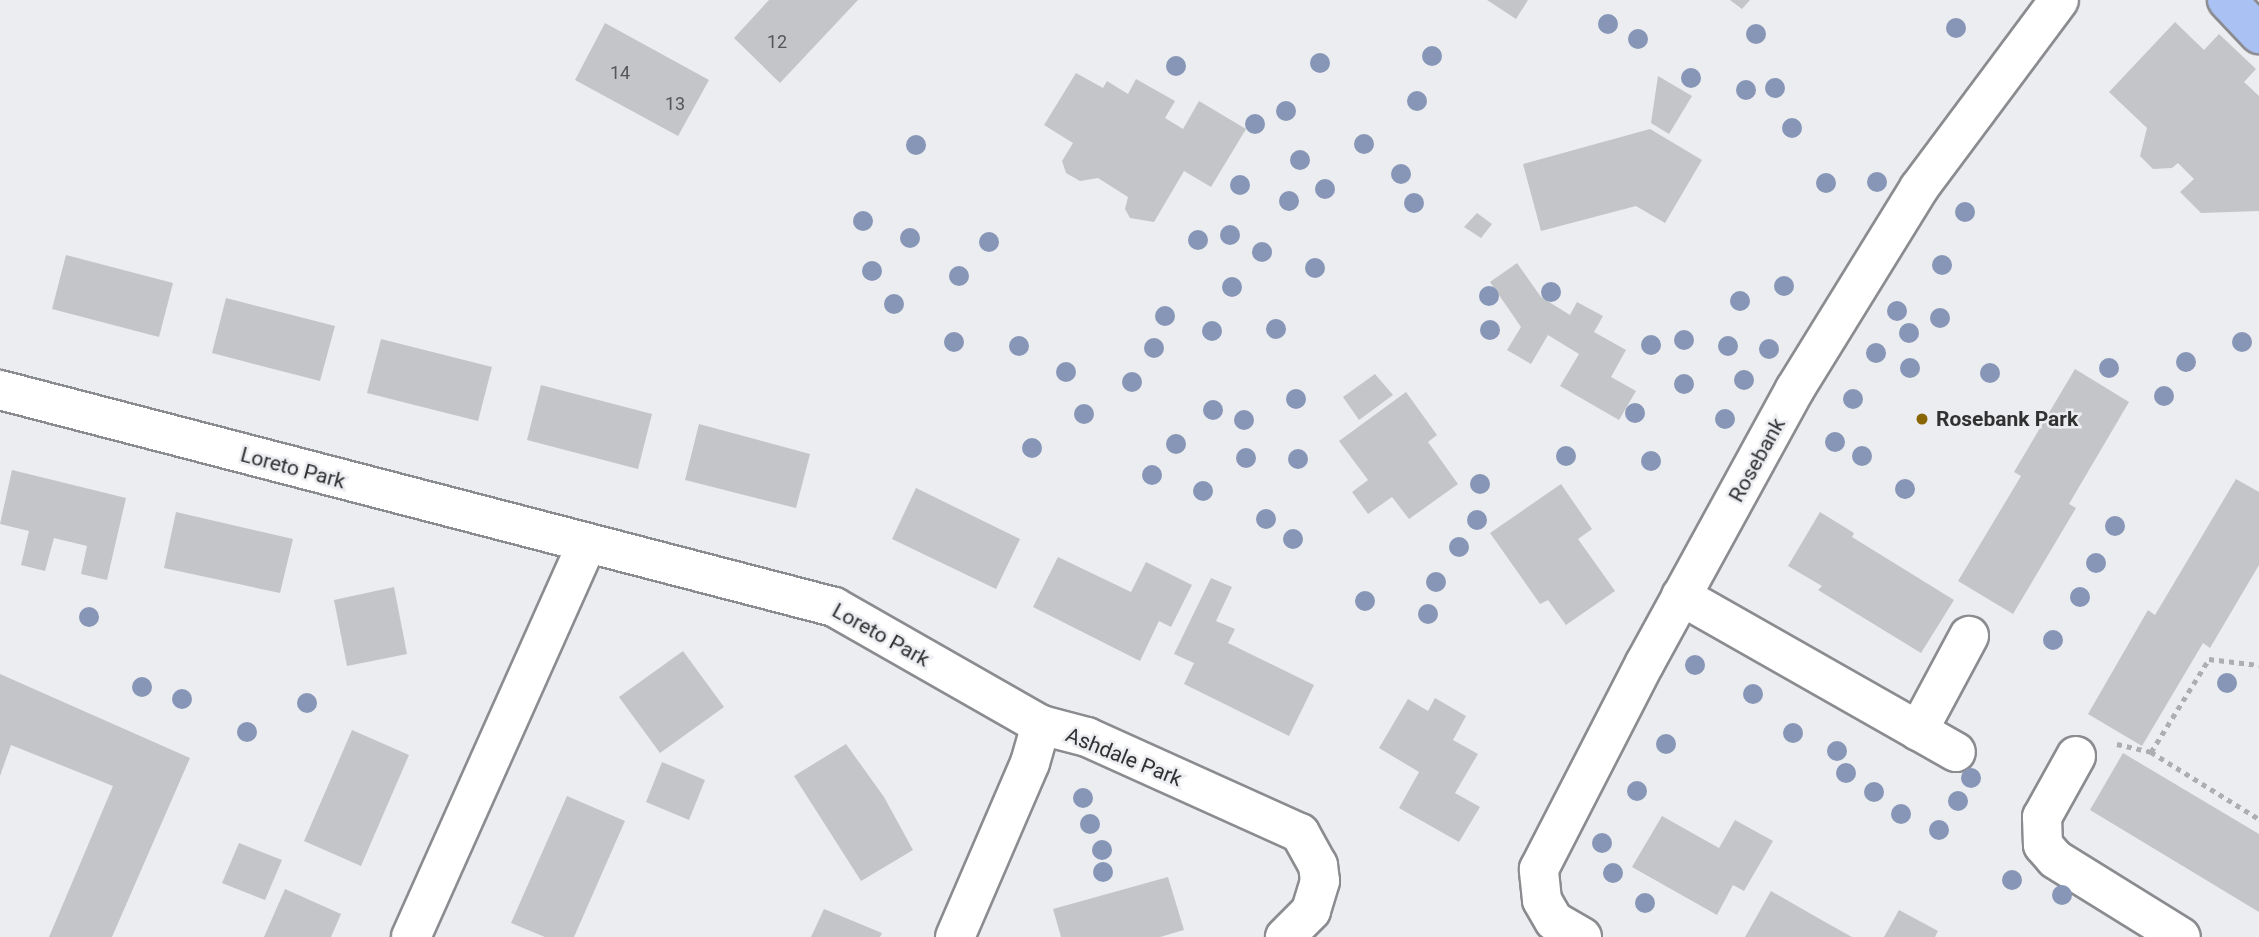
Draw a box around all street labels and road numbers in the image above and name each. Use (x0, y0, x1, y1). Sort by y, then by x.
street label: Rosebank (1724, 414, 1790, 506)
street label: Loreto Park (238, 442, 348, 494)
street label: Loreto Park (828, 598, 934, 672)
street label: Ashdale Park (1062, 722, 1186, 792)

